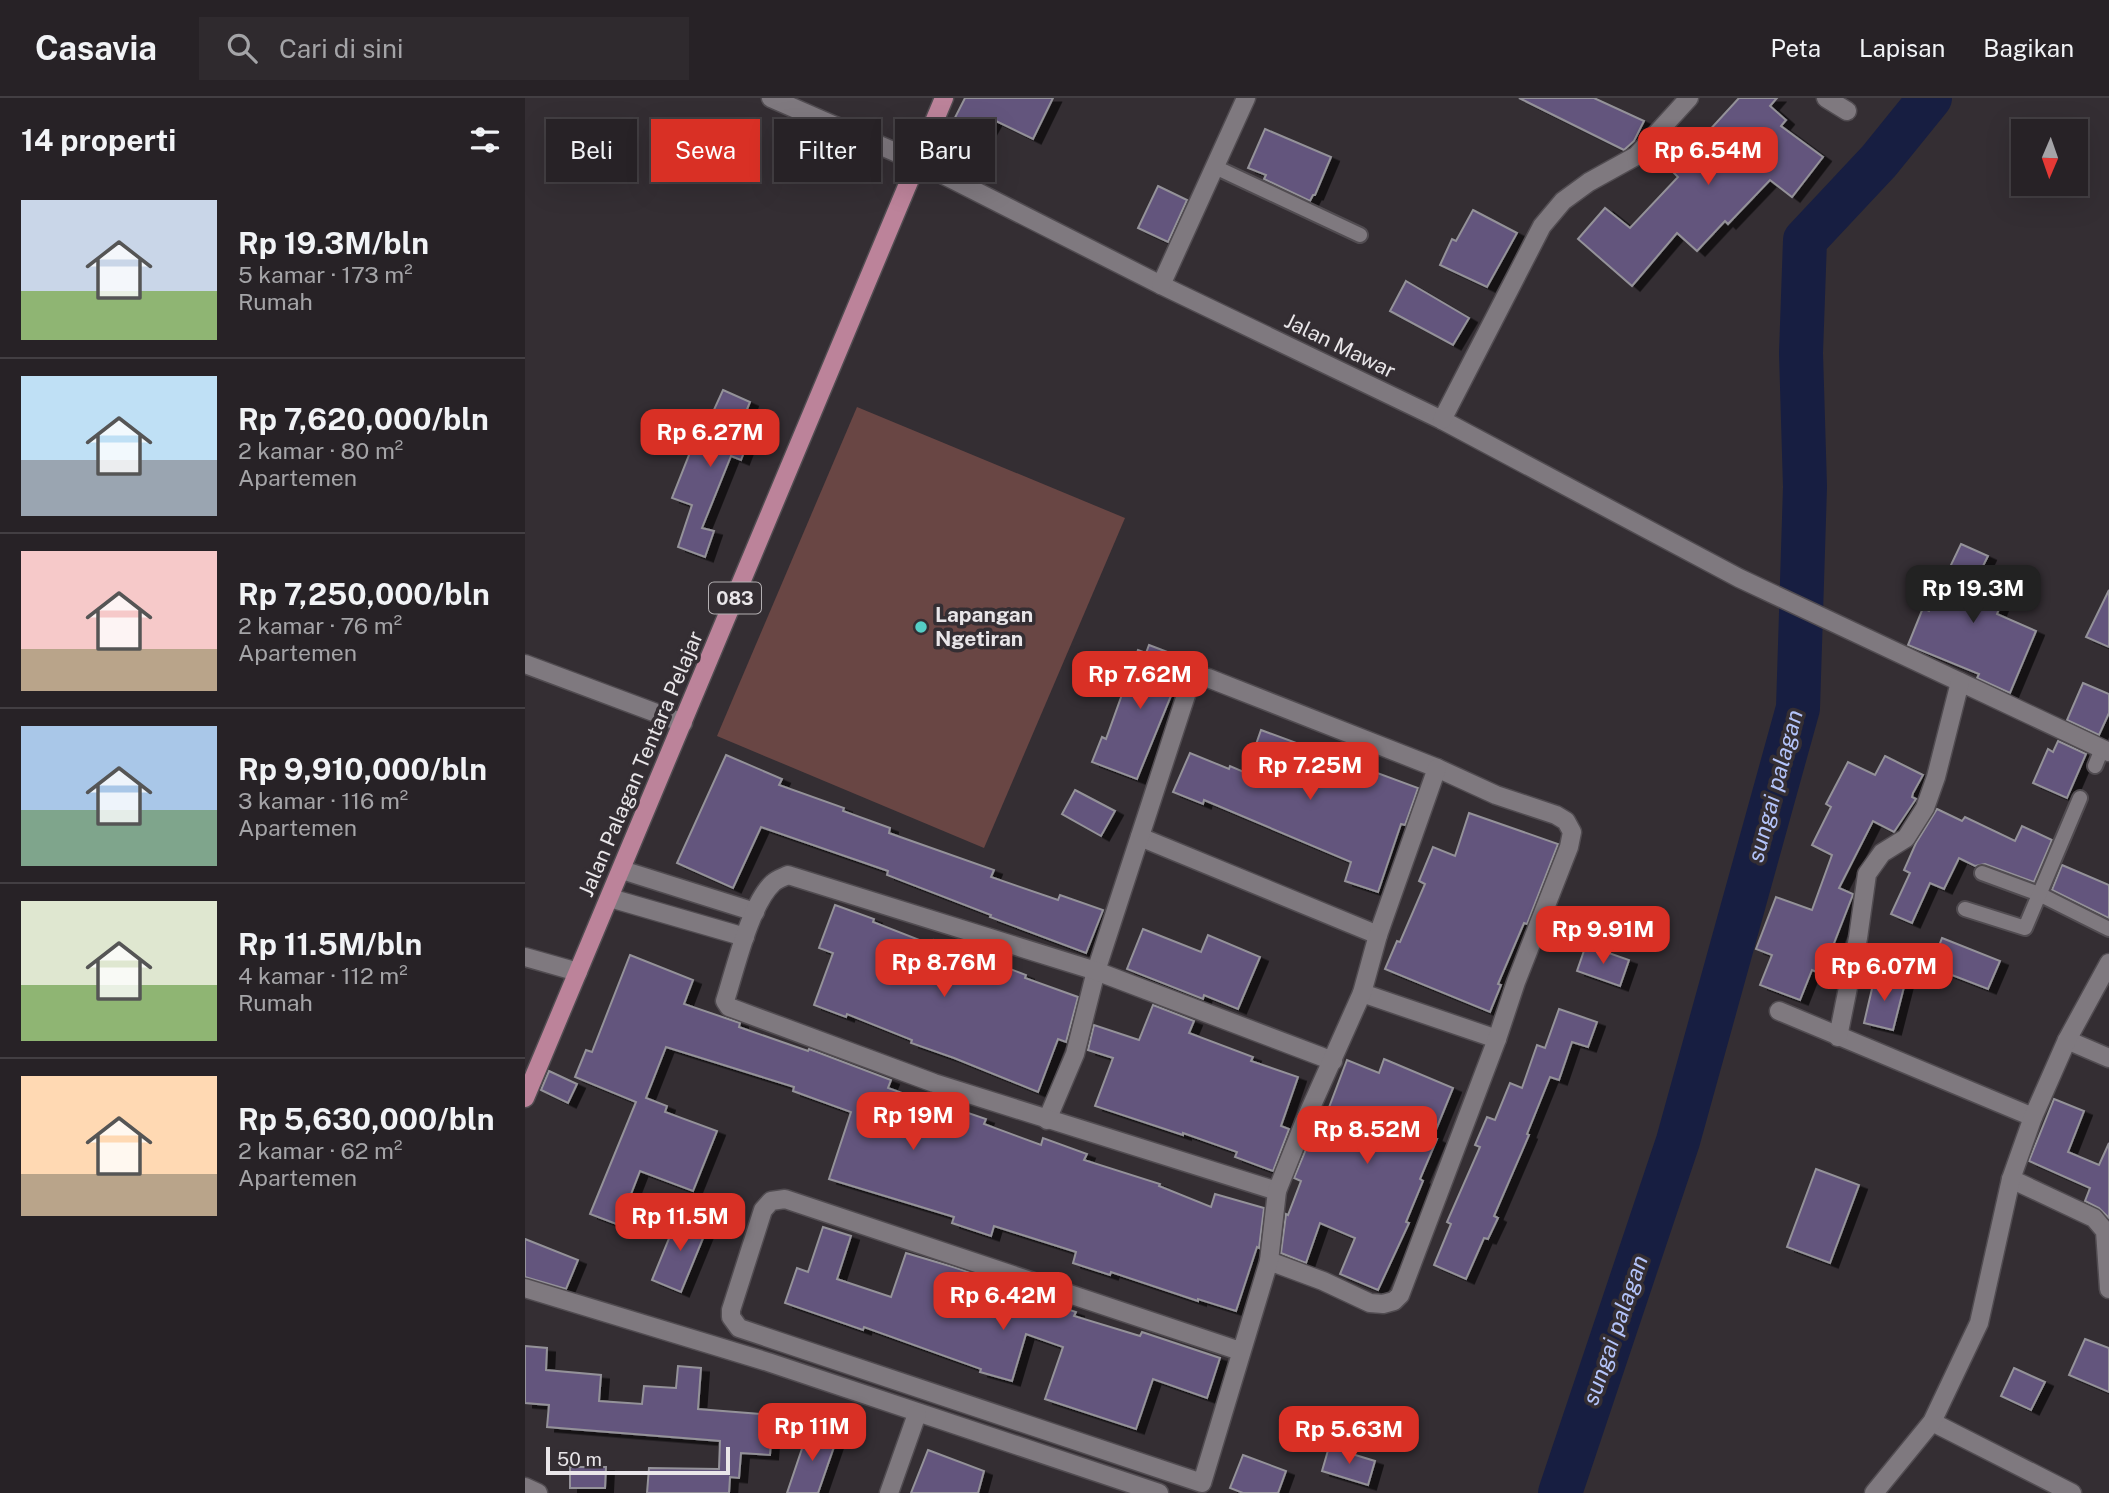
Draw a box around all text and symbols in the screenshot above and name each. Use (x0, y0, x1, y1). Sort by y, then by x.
search box (199, 17, 689, 80)
text: Casavia (35, 29, 157, 67)
icon: search (223, 29, 261, 67)
text: Cari di sini (279, 33, 403, 64)
text: Peta (1770, 34, 1821, 62)
text: Lapisan (1859, 34, 1945, 62)
text: Bagikan (1983, 34, 2074, 62)
chip: Beli (546, 119, 637, 182)
chip: Sewa (651, 119, 760, 182)
chip: Filter (774, 119, 881, 182)
chip: Baru (895, 119, 995, 182)
north arrow (2011, 119, 2088, 196)
map controls (2011, 119, 2088, 196)
icon: filters (466, 121, 504, 159)
text: 14 properti (21, 122, 176, 158)
pin: Rp 6.54M (1636, 127, 1780, 187)
text: Rp 6.54M (1654, 136, 1762, 163)
text: Rp 19.3M/bln (238, 225, 429, 261)
icon: home (77, 228, 161, 312)
text: 5 kamar · 173 m² (238, 261, 413, 288)
text: Rumah (238, 288, 313, 315)
street label: Jalan Mawar (1281, 308, 1400, 383)
text: Rp 7,620,000/bln (238, 401, 489, 437)
icon: home (77, 404, 161, 488)
pin: Rp 6.27M (638, 410, 782, 469)
text: Rp 6.27M (657, 418, 763, 445)
text: 2 kamar · 80 m² (238, 437, 403, 464)
text: Apartemen (238, 464, 357, 491)
pin: Rp 19.3M (1901, 566, 2045, 625)
text: Rp 19.3M (1922, 574, 2024, 601)
text: Rp 7,250,000/bln (238, 576, 490, 612)
icon: home (77, 579, 161, 663)
road number: 083 (709, 583, 761, 614)
place label: Lapangan Ngetiran (935, 602, 1033, 651)
text: 2 kamar · 76 m² (238, 612, 402, 639)
marker: Lapangan Ngetiran (913, 619, 929, 635)
street label: Jalan Palagan Tentara Pelajar (573, 627, 708, 900)
text: Apartemen (238, 639, 357, 666)
pin: Rp 7.62M (1068, 652, 1212, 711)
text: Rp 7.62M (1088, 660, 1192, 687)
water label: sungai palagan (1741, 707, 1808, 865)
pin: Rp 7.25M (1238, 742, 1382, 802)
text: Rp 9,910,000/bln (238, 751, 487, 787)
text: Rp 7.25M (1258, 751, 1362, 778)
icon: home (77, 754, 161, 838)
text: 3 kamar · 116 m² (238, 787, 408, 814)
text: Apartemen (238, 814, 357, 841)
pin: Rp 9.91M (1531, 906, 1675, 966)
text: Rp 9.91M (1552, 915, 1654, 942)
text: Rp 11.5M/bln (238, 926, 422, 962)
icon: home (77, 929, 161, 1013)
pin: Rp 8.76M (872, 940, 1016, 999)
pin: Rp 6.07M (1812, 944, 1956, 1003)
text: Rp 8.76M (891, 948, 997, 975)
text: Rp 6.07M (1831, 952, 1937, 979)
text: 4 kamar · 112 m² (238, 962, 408, 989)
text: Rumah (238, 989, 313, 1016)
pin: Rp 19M (856, 1093, 970, 1152)
text: Rp 5,630,000/bln (238, 1101, 494, 1137)
text: Rp 19M (872, 1101, 954, 1128)
icon: home (77, 1104, 161, 1188)
pin: Rp 8.52M (1295, 1107, 1439, 1166)
text: Rp 8.52M (1313, 1115, 1421, 1142)
text: 2 kamar · 62 m² (238, 1137, 402, 1164)
text: Apartemen (238, 1164, 357, 1191)
pin: Rp 11.5M (608, 1194, 752, 1253)
text: Rp 11.5M (631, 1202, 729, 1229)
water label: sungai palagan (1576, 1251, 1653, 1408)
pin: Rp 6.42M (931, 1272, 1075, 1332)
text: Rp 6.42M (949, 1281, 1057, 1308)
pin: Rp 11M (755, 1404, 869, 1463)
pin: Rp 5.63M (1277, 1406, 1421, 1466)
text: Rp 11M (774, 1412, 850, 1439)
text: Rp 5.63M (1295, 1415, 1403, 1442)
scale bar (546, 1444, 730, 1476)
text: 50 m (557, 1448, 602, 1470)

